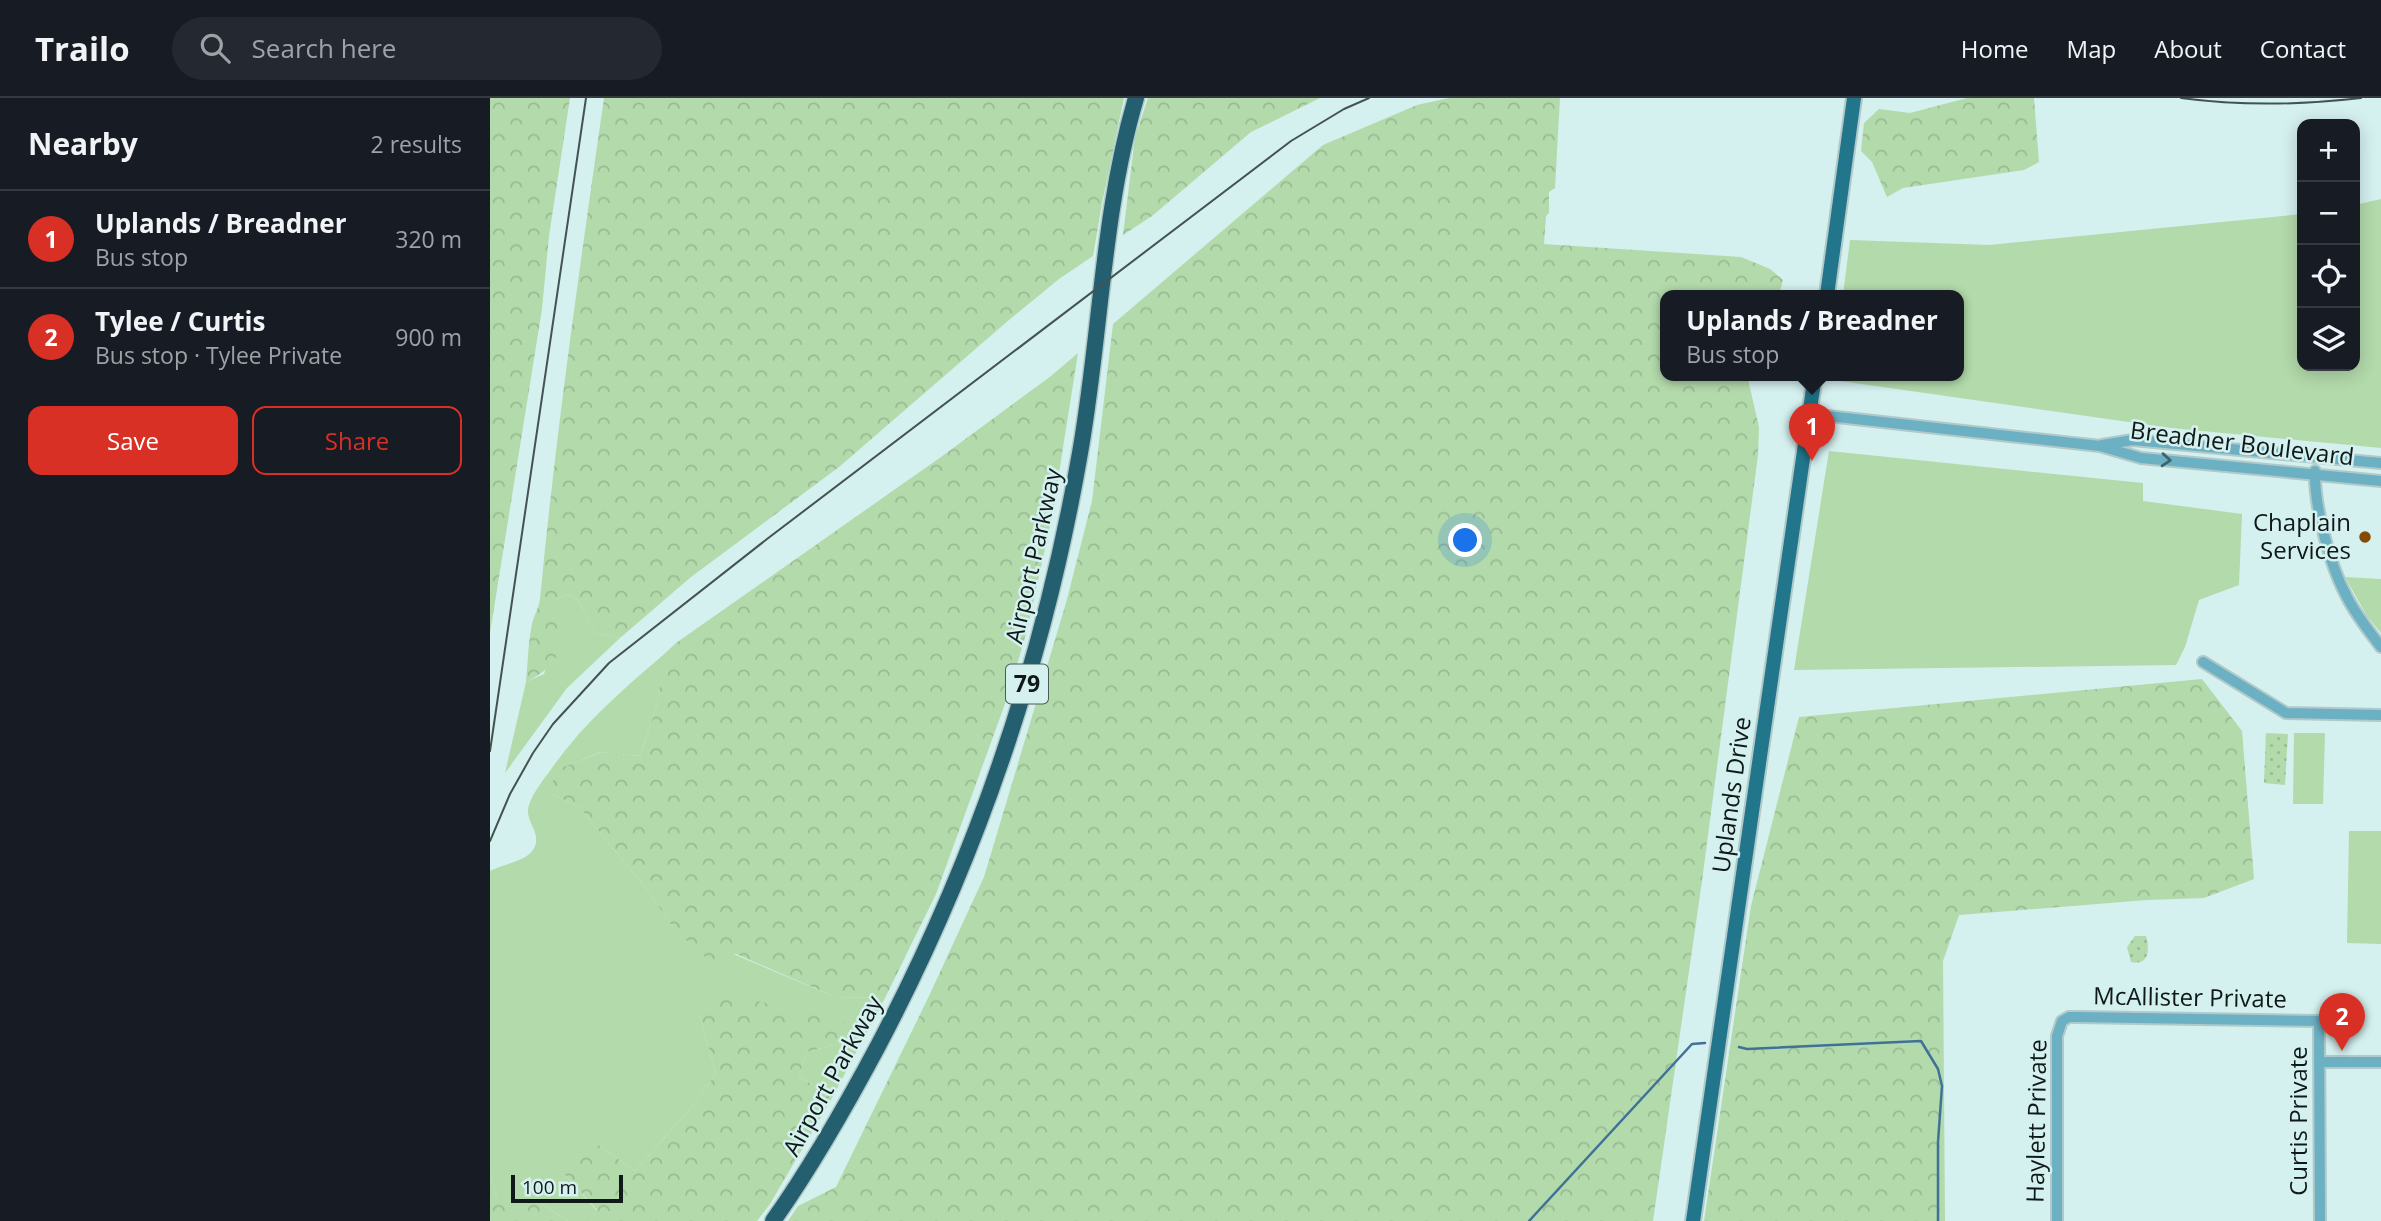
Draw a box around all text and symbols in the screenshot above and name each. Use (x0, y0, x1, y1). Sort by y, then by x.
search box (172, 17, 662, 80)
text: Trailo (35, 26, 130, 71)
icon: search (196, 29, 234, 67)
text: Search here (252, 30, 396, 66)
text: Home (1961, 32, 2029, 65)
text: Map (2067, 32, 2116, 65)
text: About (2154, 32, 2222, 65)
text: Contact (2260, 32, 2346, 65)
map controls (2297, 119, 2360, 371)
button: + (2297, 119, 2360, 182)
text: Nearby (28, 123, 138, 164)
text: 2 results (371, 128, 462, 160)
button: − (2297, 182, 2360, 245)
text: Uplands / Breadner (95, 205, 347, 241)
text: 1 (44, 223, 58, 255)
text: 320 m (395, 223, 462, 255)
text: Bus stop (95, 241, 188, 273)
button: locate (2297, 245, 2360, 308)
popup (1660, 290, 1964, 381)
text: Uplands / Breadner (1686, 302, 1938, 338)
text: Tylee / Curtis (95, 303, 265, 339)
button: layers (2297, 308, 2360, 371)
text: 2 (44, 321, 58, 353)
text: 900 m (395, 321, 462, 353)
text: Bus stop (1686, 338, 1779, 370)
text: Bus stop · Tylee Private (95, 339, 342, 371)
pin: 1 (1789, 403, 1835, 461)
button: Save (28, 406, 238, 475)
button: Share (252, 406, 462, 475)
street label: Breadner Boulevard (2128, 412, 2356, 473)
one-way arrow (2161, 452, 2172, 467)
street label: Airport Parkway (996, 464, 1069, 647)
place label: Chaplain Services (2253, 505, 2351, 566)
your location (1448, 523, 1482, 557)
marker: Chaplain Services (2357, 529, 2373, 545)
road number: 79 (1006, 664, 1048, 704)
street label: Uplands Drive (1703, 715, 1758, 875)
street label: McAllister Private (2093, 978, 2287, 1015)
street label: Airport Parkway (774, 988, 890, 1162)
pin: 2 (2319, 993, 2365, 1051)
street label: Haylett Private (2018, 1039, 2053, 1203)
street label: Curtis Private (2281, 1046, 2314, 1196)
scale bar (511, 1172, 623, 1204)
text: 100 m (522, 1174, 577, 1200)

